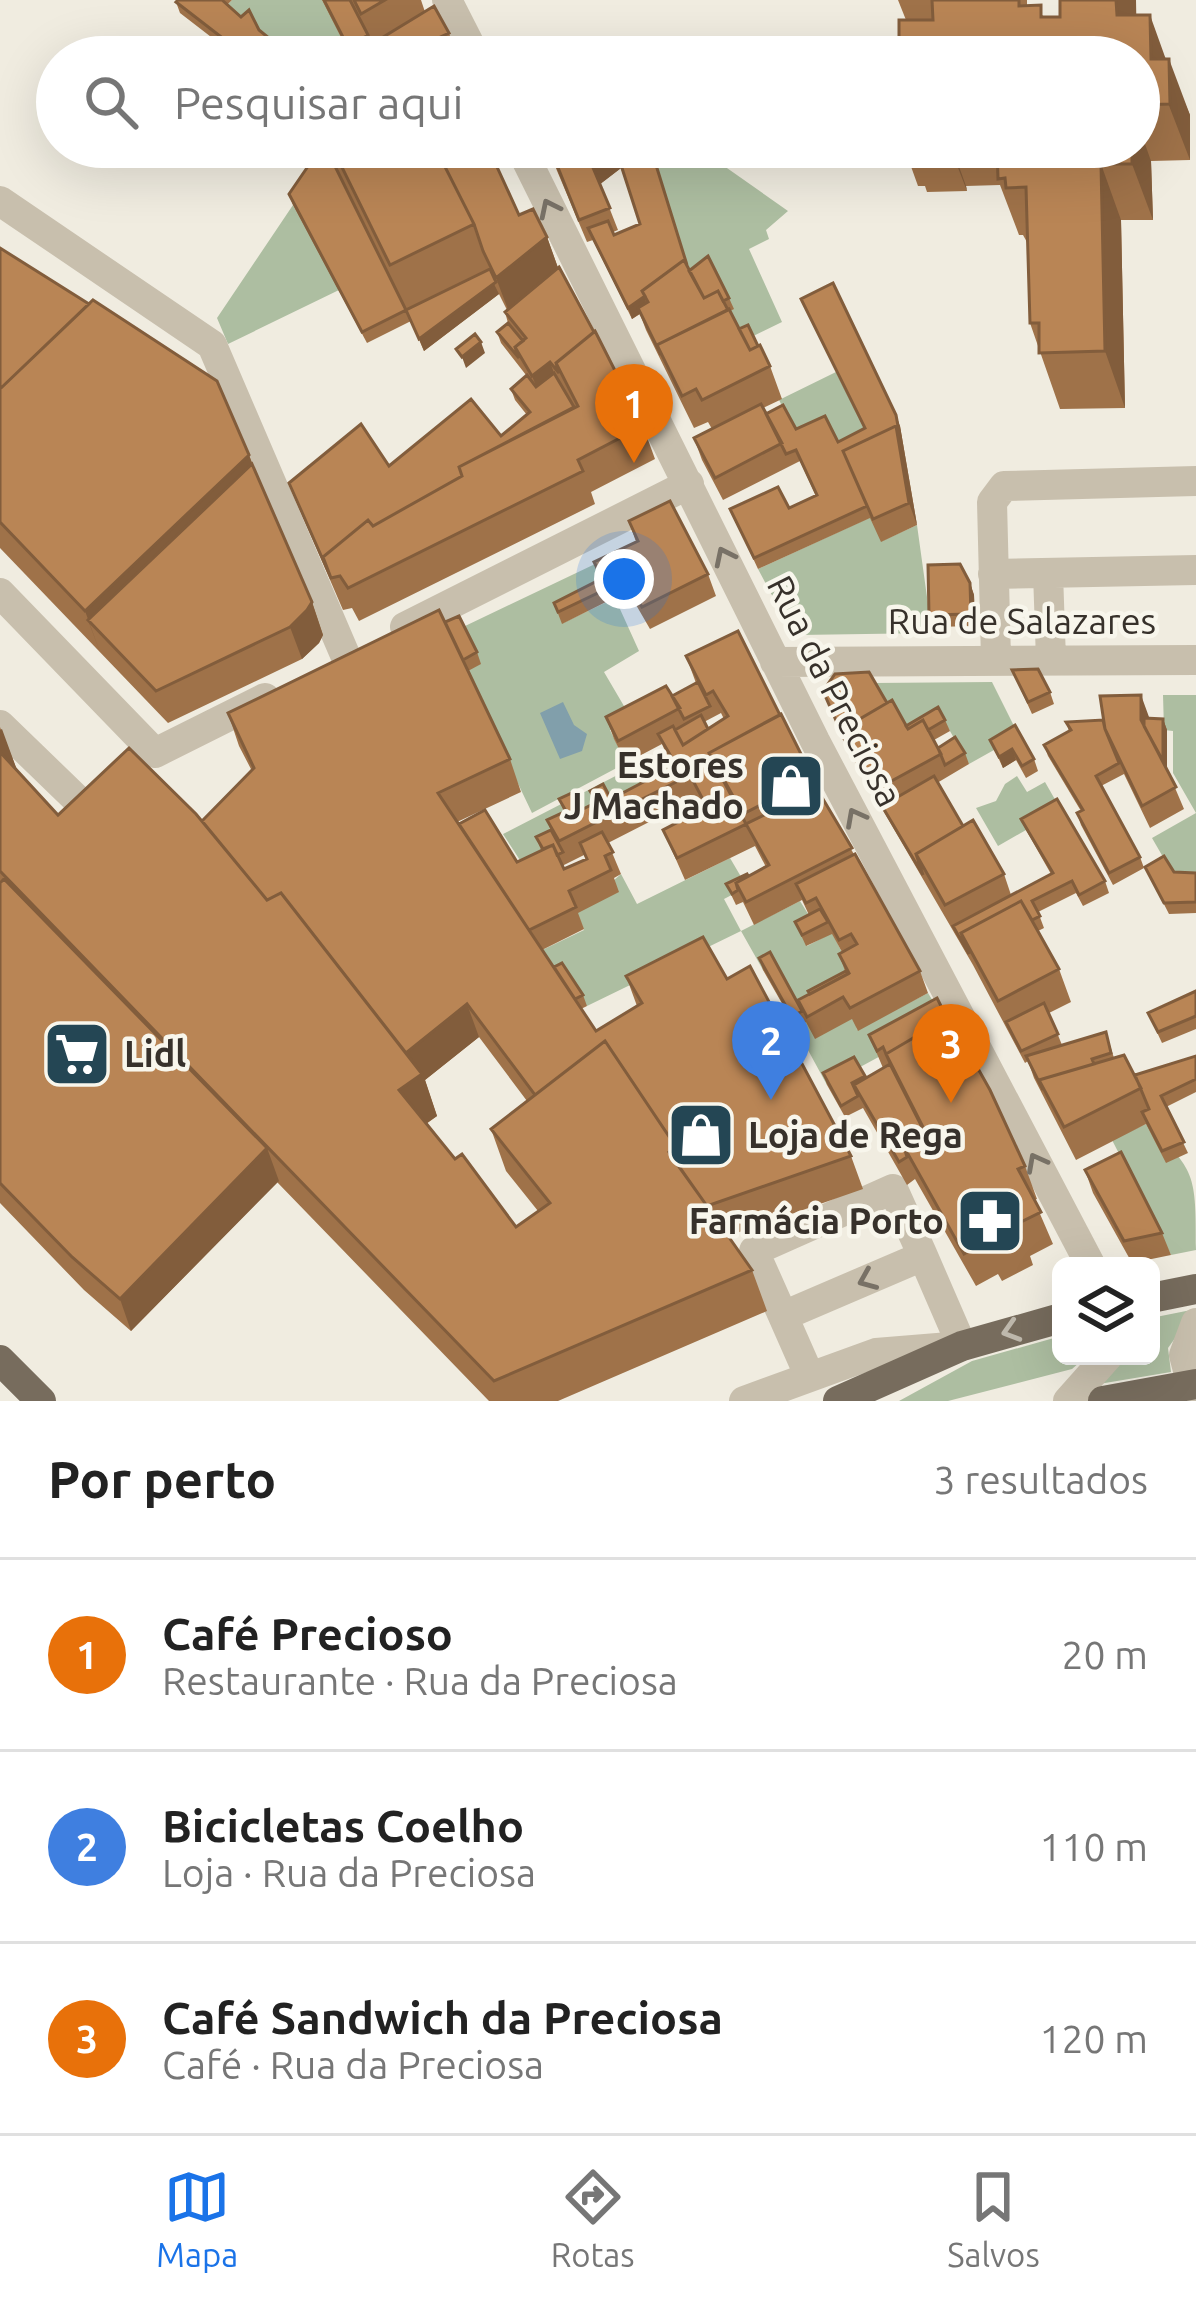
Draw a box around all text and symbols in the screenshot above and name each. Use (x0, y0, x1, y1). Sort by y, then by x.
search box (36, 36, 1160, 168)
icon: search (78, 69, 144, 135)
text: Pesquisar aqui (174, 77, 463, 128)
one-way arrow (540, 199, 563, 220)
pin: 1 (595, 364, 673, 463)
one-way arrow (715, 547, 738, 569)
your location (594, 549, 654, 609)
street label: Rua da Preciosa (760, 569, 911, 813)
street label: Rua de Salazares (888, 600, 1156, 641)
place label: Estores J Machado (564, 744, 744, 826)
shop icon: Estores J Machado (756, 751, 826, 821)
one-way arrow (846, 808, 869, 830)
pin: 2 (732, 1001, 810, 1100)
pin: 3 (912, 1004, 990, 1103)
supermarket icon: Lidl (42, 1019, 112, 1089)
place label: Lidl (124, 1033, 186, 1074)
shop icon: Loja de Rega (666, 1100, 736, 1170)
place label: Loja de Rega (748, 1114, 963, 1155)
one-way arrow (1027, 1154, 1050, 1175)
pharmacy icon: Farmácia Porto (955, 1186, 1025, 1256)
place label: Farmácia Porto (689, 1200, 944, 1241)
map controls (1052, 1257, 1160, 1365)
button: layers (1052, 1257, 1160, 1365)
one-way arrow (858, 1266, 879, 1290)
one-way arrow (1001, 1317, 1022, 1342)
text: Por perto (48, 1450, 276, 1508)
text: 3 resultados (934, 1458, 1148, 1501)
text: Café Precioso (162, 1608, 453, 1659)
text: 1 (76, 1633, 98, 1676)
text: 20 m (1061, 1633, 1148, 1676)
text: Restaurante · Rua da Preciosa (162, 1659, 678, 1702)
text: Bicicletas Coelho (162, 1800, 524, 1851)
text: 2 (76, 1825, 98, 1868)
text: 110 m (1039, 1825, 1148, 1868)
text: Loja · Rua da Preciosa (162, 1851, 536, 1894)
text: Café Sandwich da Preciosa (162, 1992, 723, 2043)
text: 3 (76, 2017, 98, 2060)
text: 120 m (1039, 2017, 1148, 2060)
text: Café · Rua da Preciosa (162, 2043, 544, 2086)
tab: Mapa (156, 2164, 238, 2273)
tab: Rotas (551, 2164, 635, 2273)
tab: Salvos (947, 2164, 1040, 2273)

